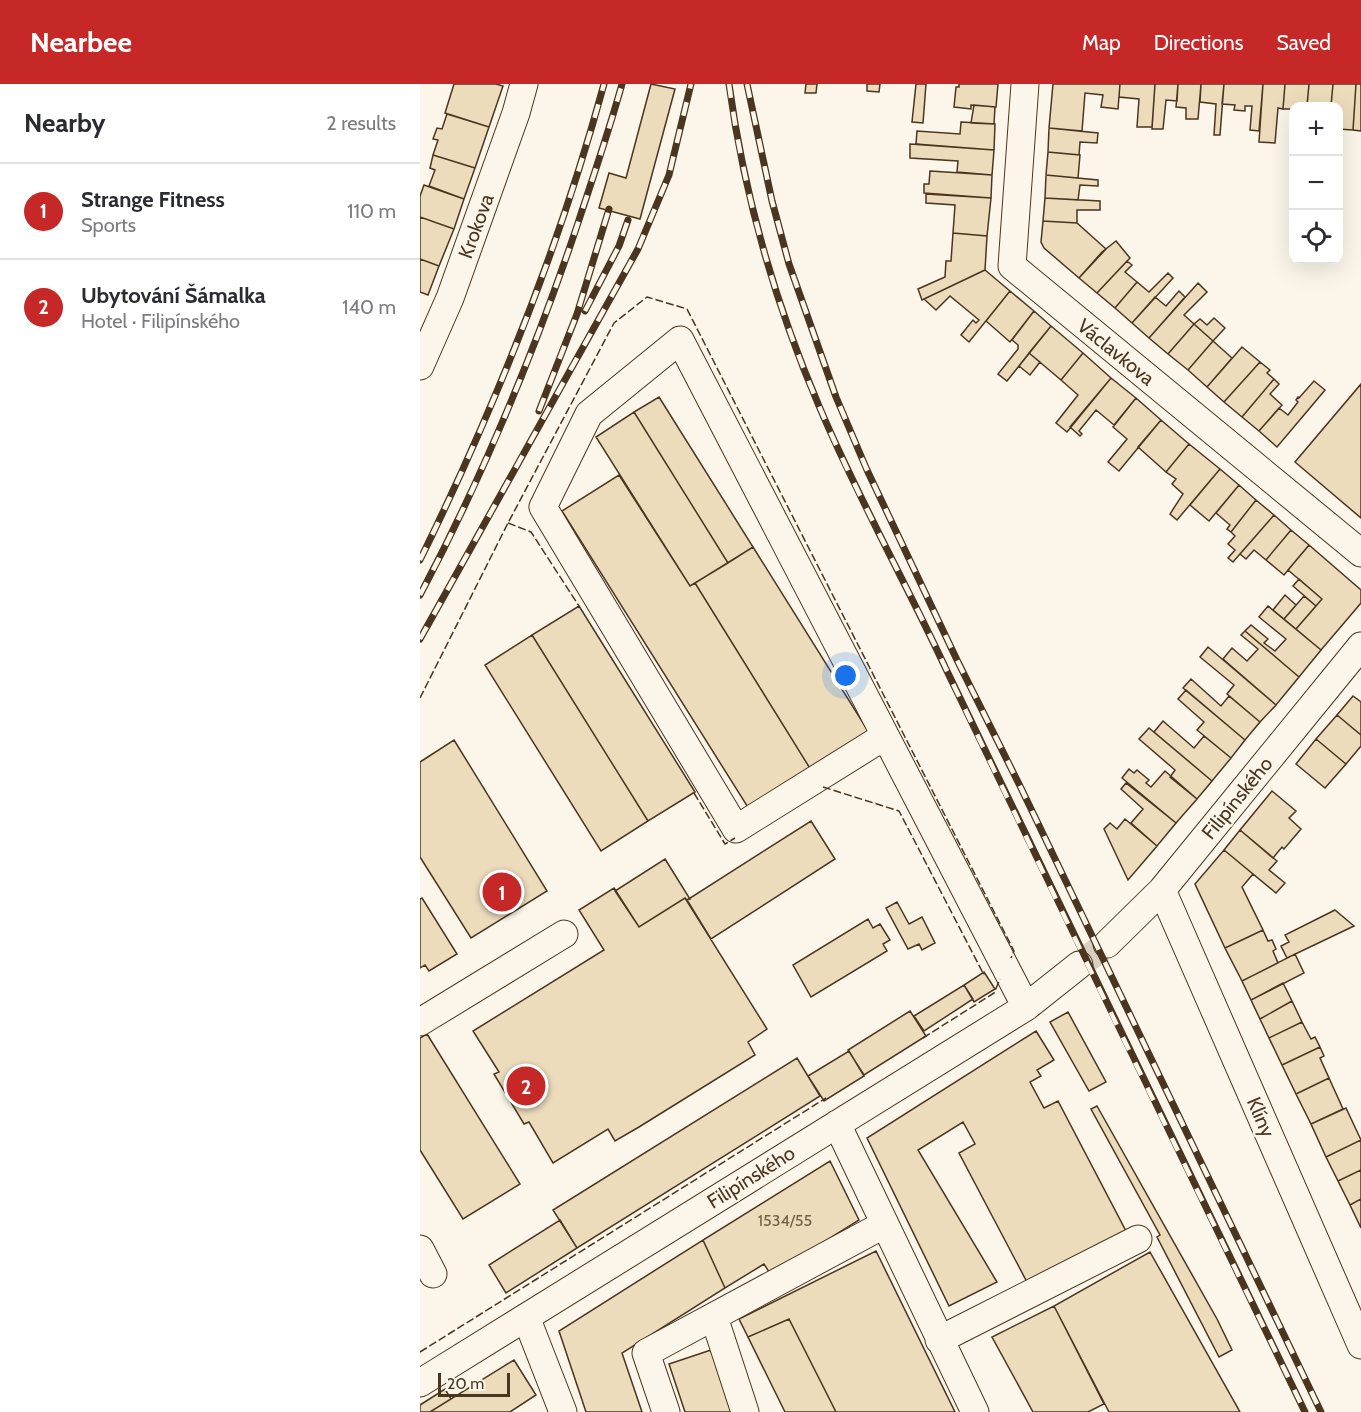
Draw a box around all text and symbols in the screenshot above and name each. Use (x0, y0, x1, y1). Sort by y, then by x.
text: Nearbee (30, 25, 132, 59)
text: Map (1082, 30, 1121, 55)
text: Directions (1154, 30, 1243, 55)
text: Saved (1276, 30, 1331, 55)
map controls (1289, 102, 1343, 264)
button: + (1289, 102, 1343, 156)
text: Nearby (24, 107, 105, 139)
text: 2 results (326, 111, 396, 135)
button: − (1289, 156, 1343, 210)
text: Strange Fitness (81, 186, 225, 213)
street label: Krokova (453, 190, 499, 262)
text: 1 (40, 199, 47, 223)
text: 110 m (347, 199, 396, 223)
button: locate (1289, 210, 1343, 264)
text: Sports (81, 213, 136, 237)
text: Ubytování Šámalka (81, 282, 266, 309)
text: 2 (38, 295, 49, 319)
text: 140 m (342, 295, 396, 319)
text: Hotel · Filipínského (81, 309, 240, 333)
street label: Václavkova (1072, 314, 1160, 391)
your location (831, 661, 860, 690)
street label: Filipínského (1197, 752, 1277, 844)
pin: 1 (482, 870, 521, 914)
pin: 2 (506, 1064, 546, 1108)
street label: Klíny (1242, 1093, 1280, 1141)
street label: Filipínského (703, 1141, 799, 1213)
house number: 1534/55 (758, 1211, 812, 1230)
scale bar (438, 1370, 510, 1398)
text: 20 m (447, 1374, 484, 1393)

